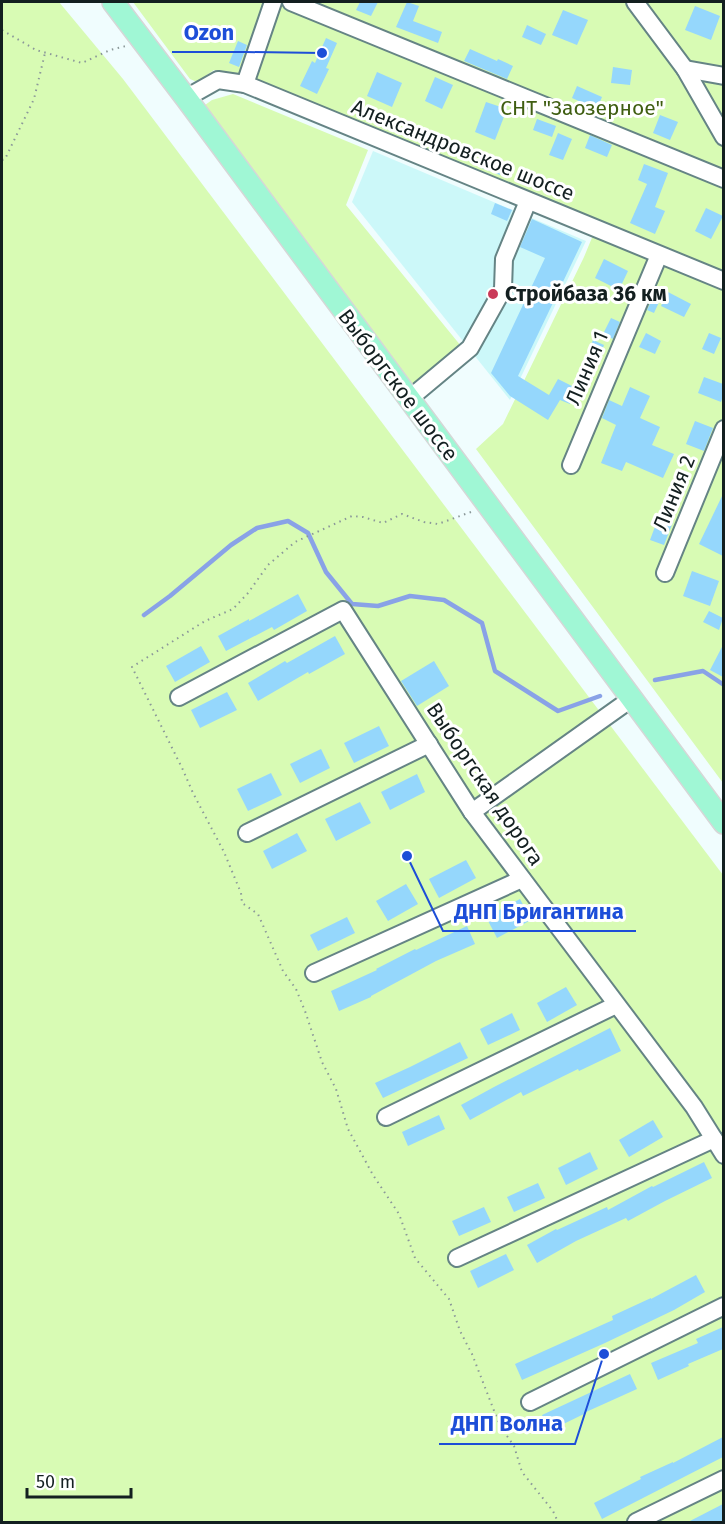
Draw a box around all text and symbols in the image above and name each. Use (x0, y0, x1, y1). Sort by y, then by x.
callout: Ozon (172, 12, 246, 52)
text: Ozon (184, 19, 234, 46)
street label: Александровское шоссе (348, 93, 578, 207)
park label: СНТ "Заозерное" (500, 95, 664, 121)
place label: Стройбаза 36 км (505, 281, 667, 307)
marker: Стройбаза 36 км (486, 287, 500, 301)
street label: Выборгское шоссе (332, 304, 464, 466)
street label: Линия 1 (560, 327, 614, 409)
street label: Линия 2 (647, 451, 701, 535)
street label: Выборгская дорога (421, 698, 549, 870)
callout: ДНП Бригантина (443, 891, 636, 931)
text: ДНП Бригантина (453, 898, 624, 925)
callout: ДНП Волна (439, 1404, 575, 1444)
text: ДНП Волна (450, 1410, 563, 1437)
scale bar (27, 1461, 130, 1499)
text: 50 m (36, 1471, 75, 1493)

